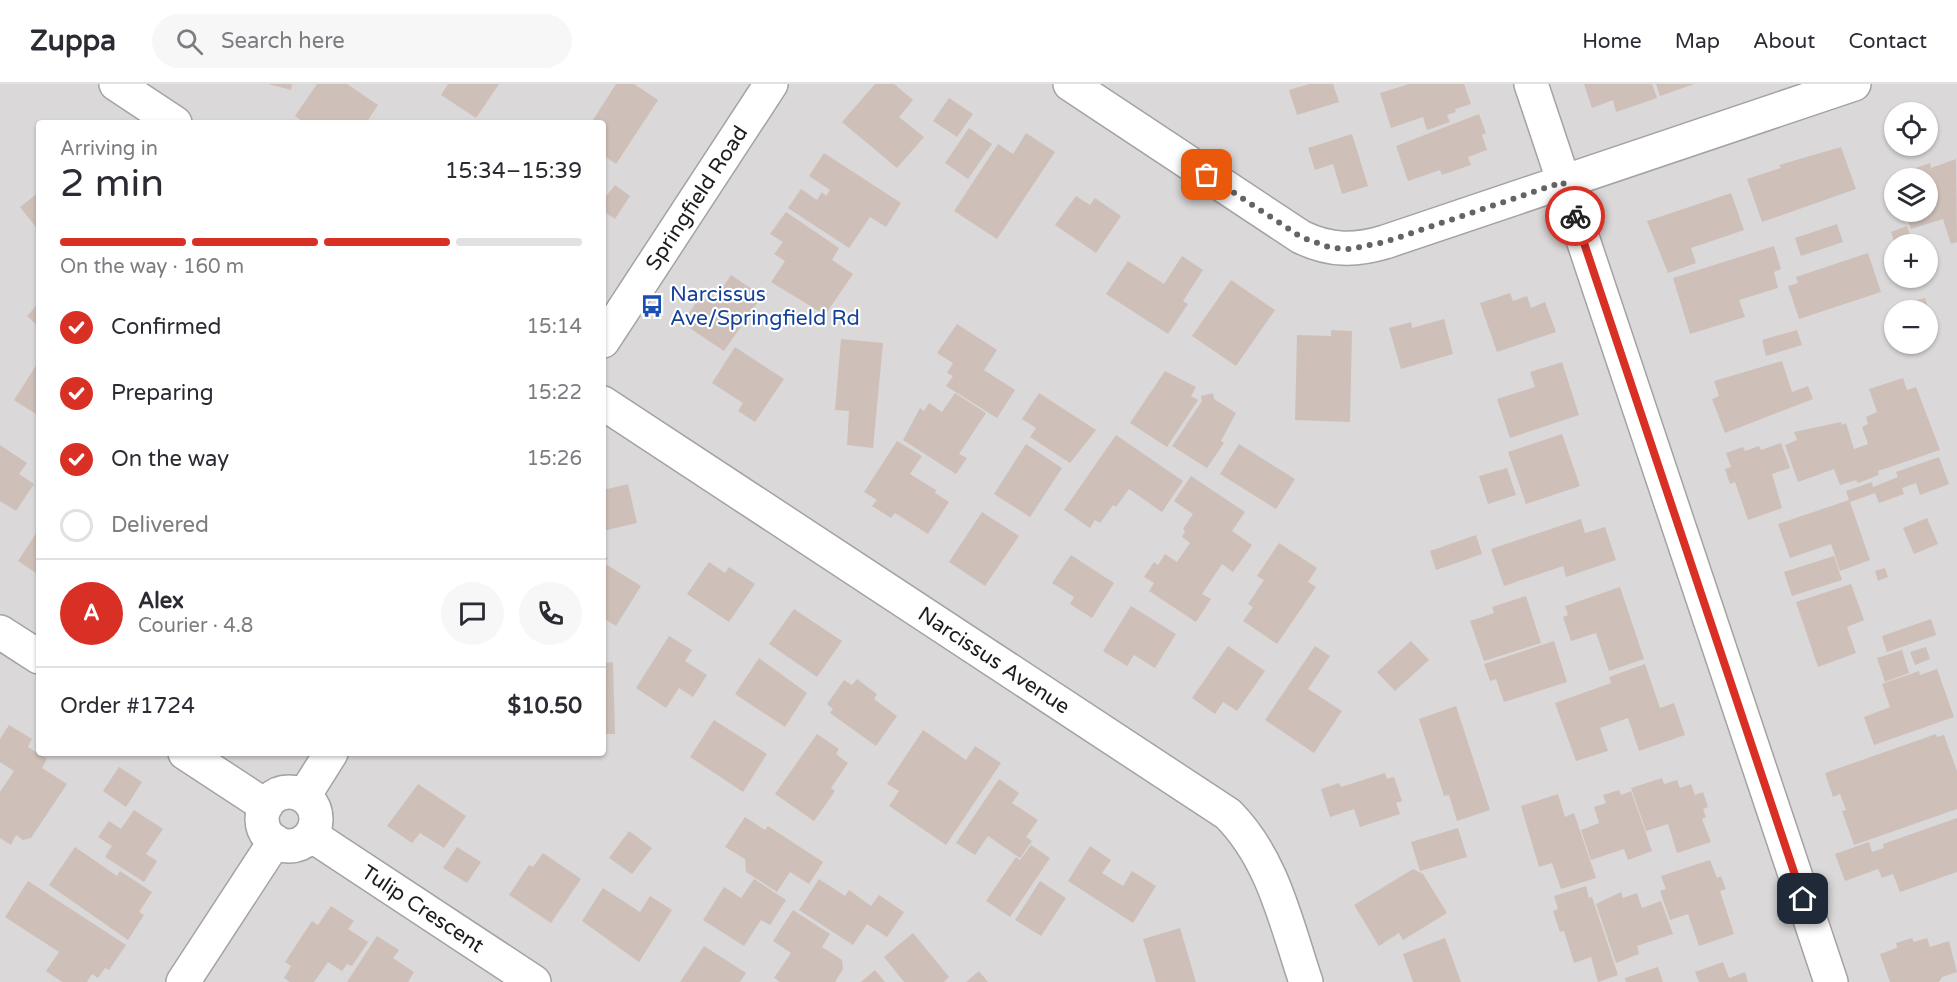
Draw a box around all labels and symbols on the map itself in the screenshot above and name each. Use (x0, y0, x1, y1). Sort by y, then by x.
street label: Springfield Road (641, 121, 753, 275)
pin (1181, 149, 1232, 200)
courier (1545, 186, 1605, 246)
place label: Narcissus Ave/Springfield Rd (670, 282, 860, 331)
bus stop icon: Narcissus Ave/Springfield Rd (639, 293, 665, 319)
street label: Narcissus Avenue (913, 602, 1074, 720)
street label: Tulip Crescent (357, 860, 488, 958)
pin (1777, 873, 1828, 924)

